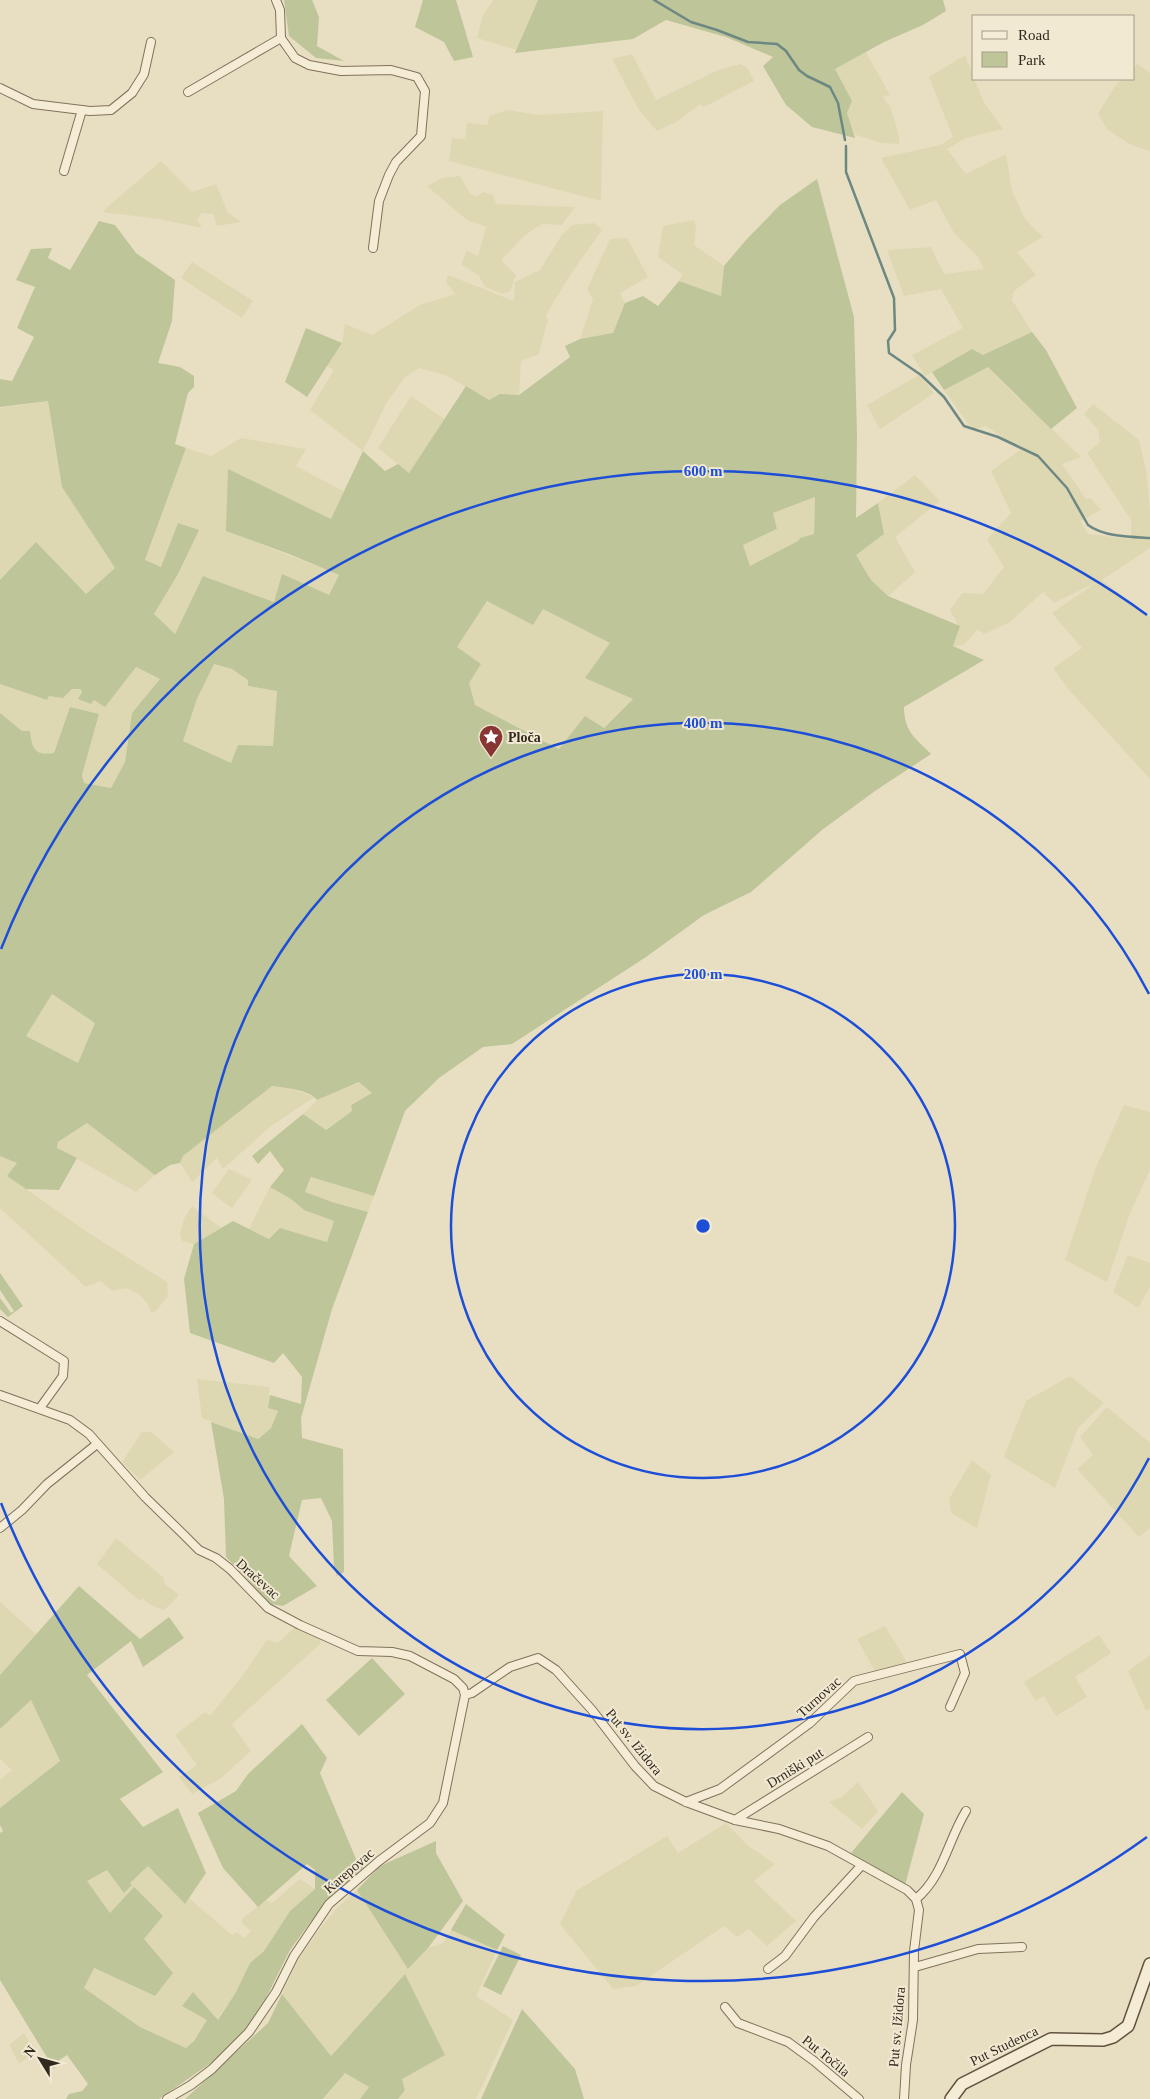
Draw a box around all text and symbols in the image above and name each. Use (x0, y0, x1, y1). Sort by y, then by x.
legend (972, 15, 1135, 80)
text: Road (1018, 27, 1050, 43)
text: Park (1018, 52, 1046, 68)
text: 600 m (684, 463, 723, 479)
text: 400 m (684, 715, 723, 731)
place icon: Ploča (478, 724, 504, 758)
place label: Ploča (508, 730, 541, 745)
text: 200 m (684, 966, 723, 982)
centre of rings (694, 1217, 712, 1235)
street label: Dračevac (233, 1556, 283, 1602)
street label: Turnovac (794, 1674, 844, 1720)
street label: Put sv. Ižidora (603, 1706, 666, 1779)
street label: Drniški put (764, 1745, 826, 1791)
street label: Karepovac (321, 1845, 377, 1897)
street label: Put sv. Ižidora (886, 1986, 908, 2068)
street label: Put Studenca (968, 2023, 1041, 2069)
street label: Put Točila (799, 2032, 853, 2080)
north arrow (15, 2034, 65, 2084)
text: N (21, 2043, 39, 2060)

